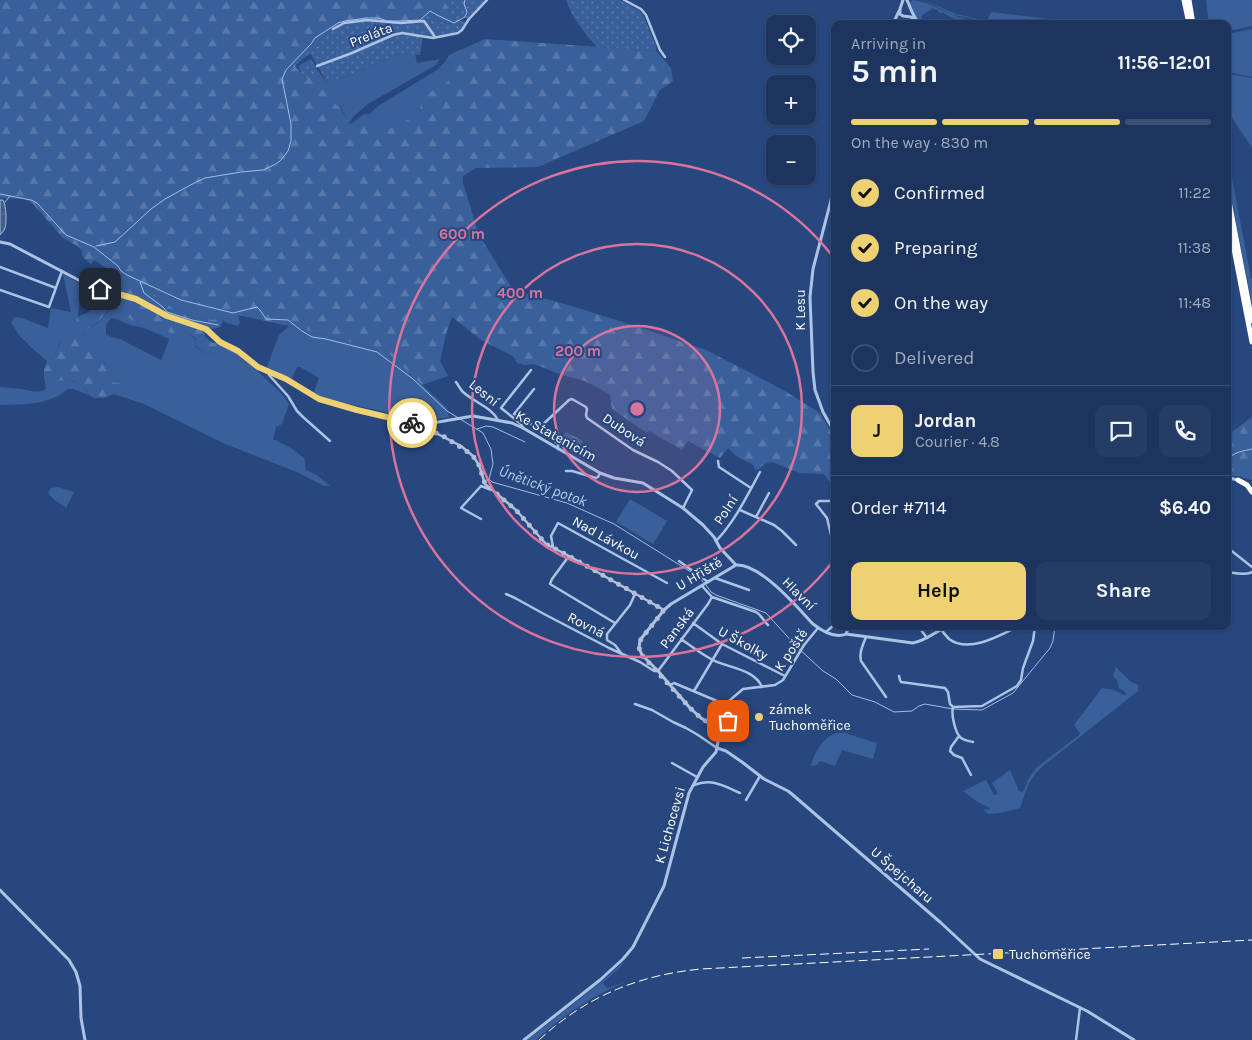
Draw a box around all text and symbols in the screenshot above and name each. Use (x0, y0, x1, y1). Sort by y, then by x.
map controls (766, 15, 816, 185)
button: locate (766, 15, 816, 65)
street label: Preláta (347, 19, 395, 51)
text: Arriving in (851, 34, 926, 53)
text: 11:56–12:01 (1118, 52, 1211, 74)
text: 5 min (851, 53, 939, 90)
button: + (766, 75, 816, 125)
text: On the way · 830 m (851, 133, 988, 152)
button: − (766, 135, 816, 185)
icon: check (851, 179, 879, 207)
text: Confirmed (894, 182, 985, 204)
text: 11:22 (1178, 183, 1211, 202)
text: 600 m (439, 225, 485, 243)
icon: check (851, 234, 879, 262)
text: Preparing (894, 237, 977, 259)
text: 11:38 (1177, 238, 1211, 257)
pin (79, 268, 121, 310)
icon: home (86, 275, 114, 303)
text: 400 m (497, 284, 543, 302)
street label: K Lesu (792, 289, 809, 331)
icon: check (851, 289, 879, 317)
text: On the way (894, 292, 988, 314)
text: 11:48 (1178, 293, 1211, 312)
text: 200 m (555, 342, 601, 360)
text: Delivered (894, 347, 974, 369)
street label: Lesní (466, 376, 503, 411)
courier (387, 398, 437, 448)
centre of rings (628, 400, 646, 418)
button: chat (1095, 405, 1147, 457)
button: phone (1159, 405, 1211, 457)
street label: Ke Statenicím (513, 407, 599, 465)
icon: bike (398, 409, 426, 437)
street label: Dubová (599, 409, 649, 451)
text: Jordan (915, 410, 976, 432)
text: J (873, 420, 881, 442)
text: Courier · 4.8 (915, 432, 1000, 451)
water label: Únětický potok (496, 462, 590, 510)
street label: Polní (710, 491, 742, 528)
text: Order #7114 (851, 497, 947, 519)
text: $6.40 (1159, 497, 1211, 519)
street label: Nad Lávkou (569, 513, 643, 563)
street label: U Hřiště (673, 554, 725, 594)
button: Help (851, 562, 1026, 620)
button: Share (1036, 562, 1211, 620)
street label: Hlavní (779, 574, 820, 615)
street label: Panská (656, 604, 698, 652)
street label: Rovná (565, 608, 607, 642)
street label: U Školky (715, 622, 771, 664)
street label: K poště (771, 626, 811, 674)
pin (707, 700, 749, 742)
place label: zámek Tuchoměřice (769, 701, 851, 734)
icon: bag (714, 707, 742, 735)
marker: zámek Tuchoměřice (753, 711, 765, 723)
street label: K Lichocevsi (651, 785, 689, 865)
street label: U Špejcharu (867, 843, 937, 907)
place label: Tuchoměřice (1009, 946, 1091, 963)
marker: Tuchoměřice (991, 947, 1005, 961)

